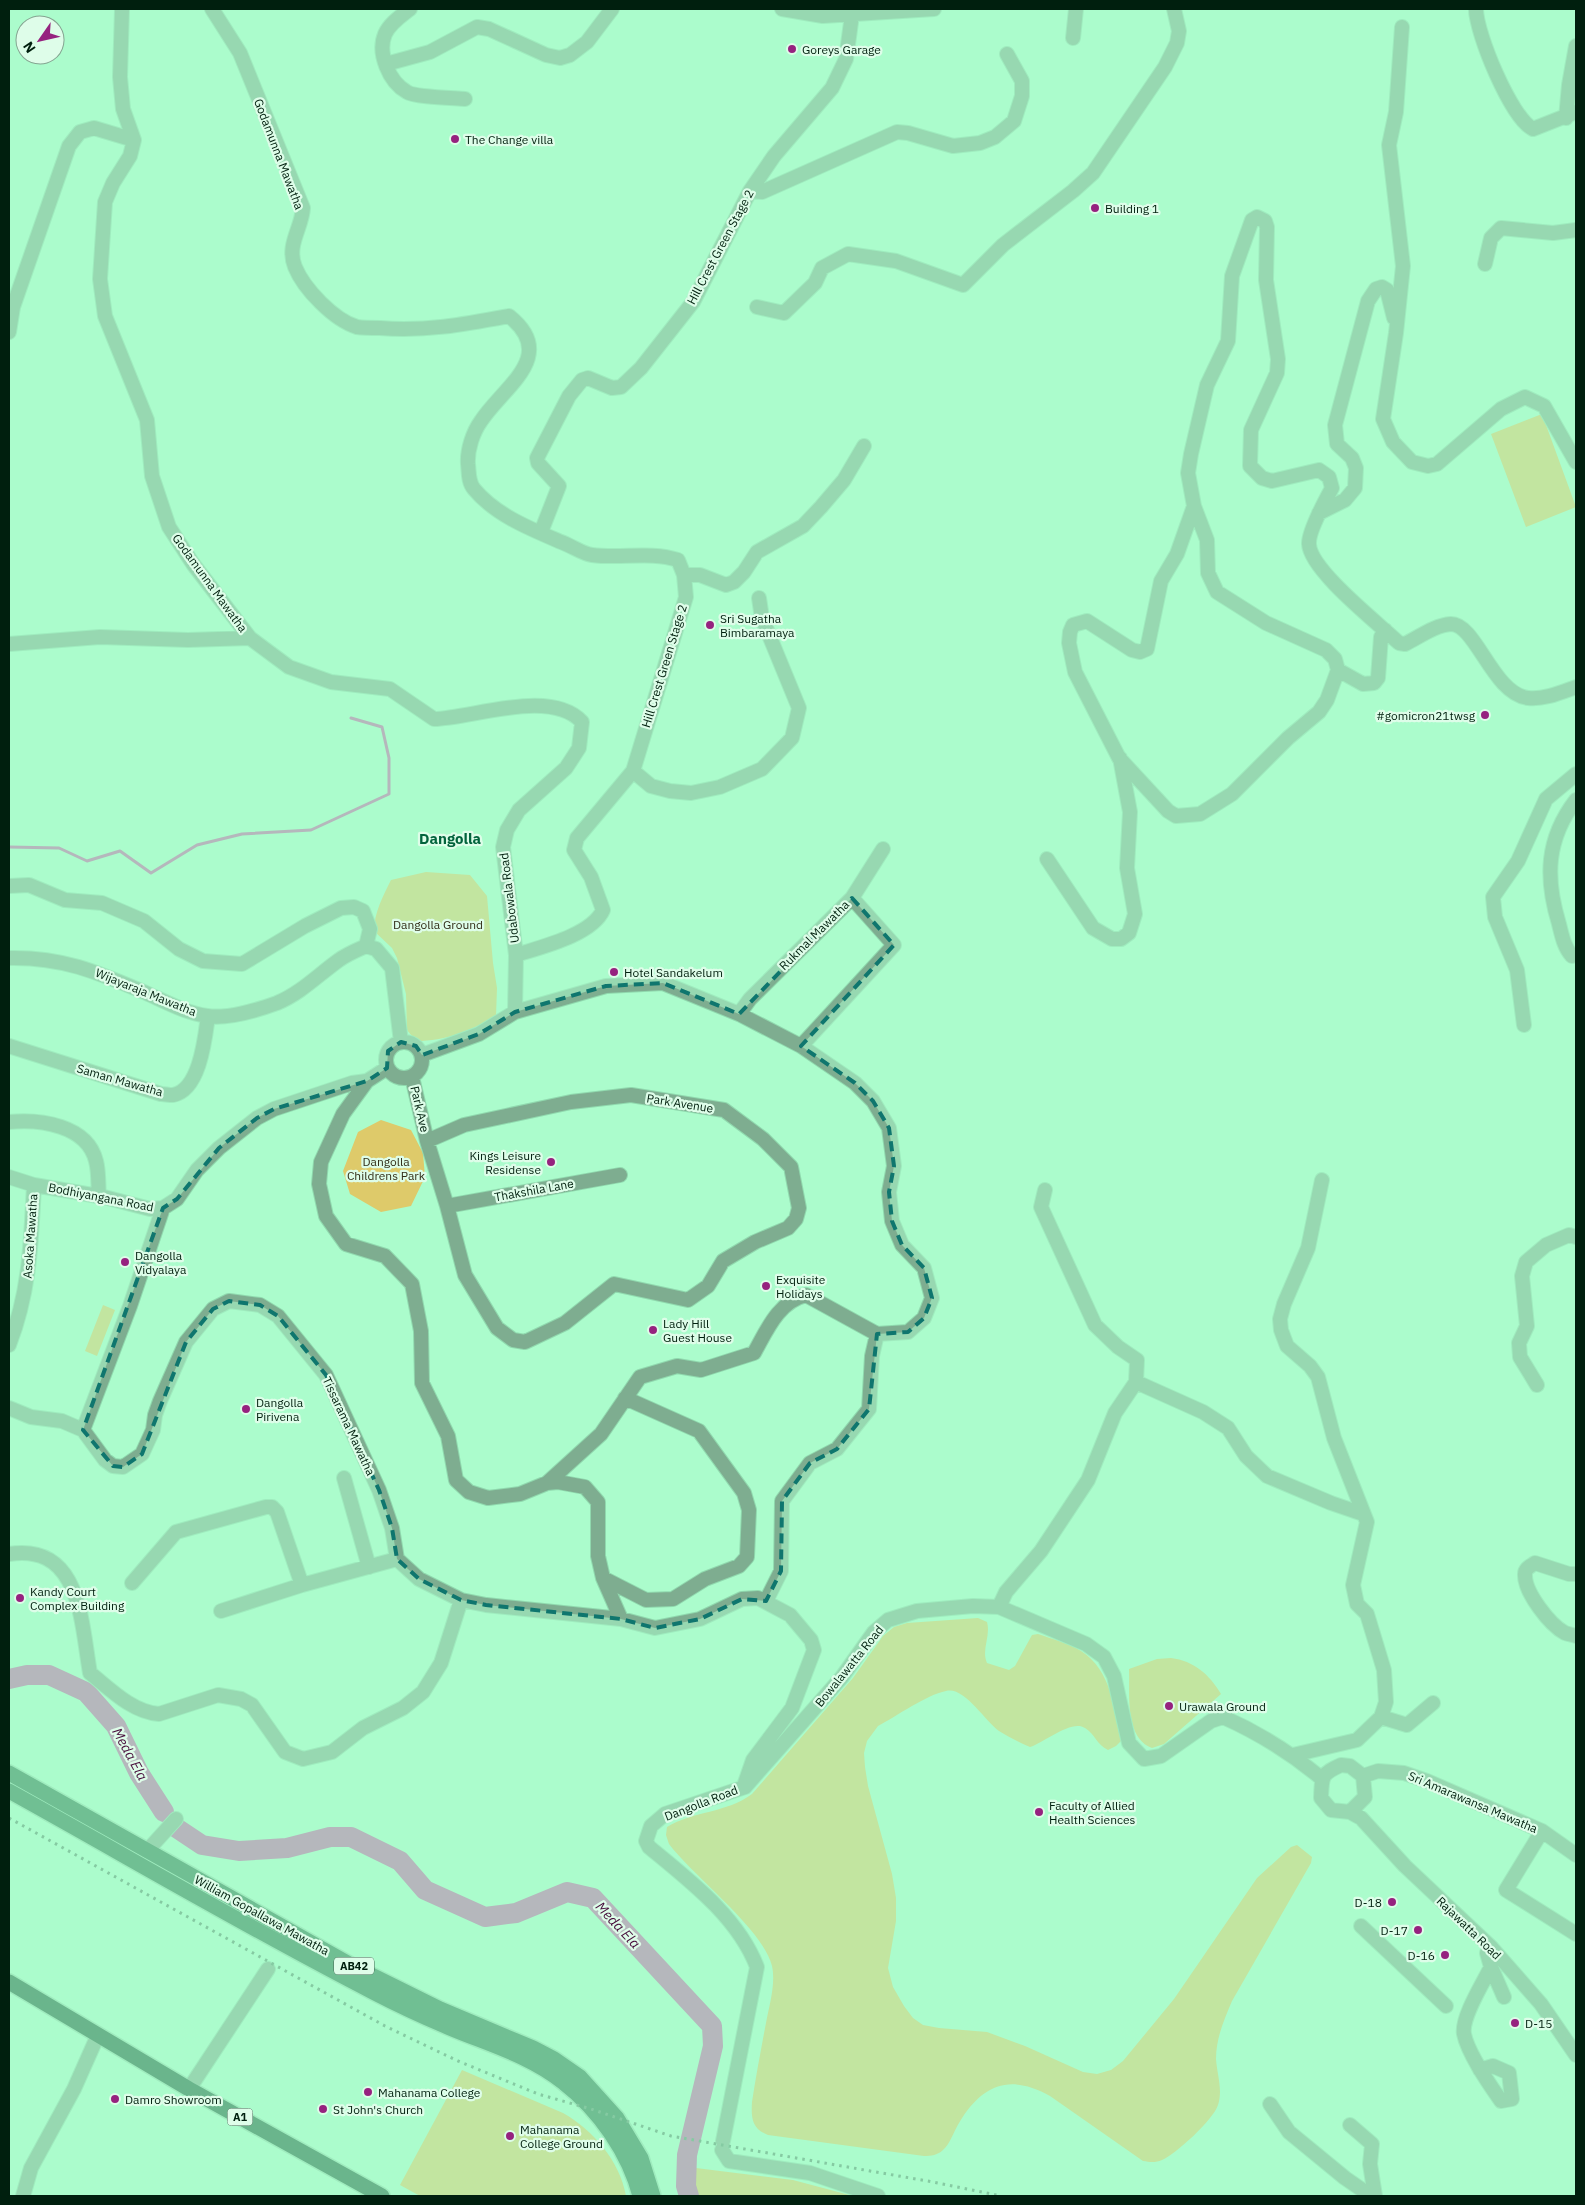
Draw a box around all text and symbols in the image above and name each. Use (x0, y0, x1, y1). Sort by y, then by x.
north arrow (15, 15, 65, 65)
text: N (19, 38, 40, 57)
place label: Goreys Garage (802, 42, 881, 57)
marker: Goreys Garage (786, 43, 798, 55)
street label: Godamunna Mawatha (251, 96, 307, 212)
place label: The Change villa (465, 132, 554, 147)
marker: The Change villa (449, 133, 461, 145)
street label: Hill Crest Green Stage 2 (683, 187, 757, 307)
place label: Building 1 (1105, 201, 1159, 216)
marker: Building 1 (1089, 202, 1101, 214)
street label: Godamunna Mawatha (169, 531, 251, 635)
street label: Hill Crest Green Stage 2 (638, 603, 690, 729)
place label: Sri Sugatha Bimbaramaya (720, 611, 795, 640)
marker: Sri Sugatha Bimbaramaya (704, 619, 716, 631)
place label: #gomicron21twsg (1376, 708, 1476, 723)
marker: #gomicron21twsg (1479, 709, 1491, 721)
district label: Dangolla (419, 829, 482, 848)
street label: Udabowala Road (496, 852, 522, 944)
street label: Rukmal Mawatha (776, 896, 853, 973)
park label: Dangolla Ground (393, 917, 483, 932)
street label: Wijayaraja Mawatha (93, 965, 199, 1019)
place label: Hotel Sandakelum (624, 965, 723, 980)
marker: Hotel Sandakelum (608, 966, 620, 978)
street label: Saman Mawatha (75, 1061, 165, 1100)
street label: Park Ave (407, 1084, 433, 1134)
street label: Park Avenue (646, 1090, 715, 1116)
place label: Kings Leisure Residense (469, 1148, 541, 1177)
park label: Dangolla Childrens Park (347, 1154, 426, 1183)
marker: Kings Leisure Residense (545, 1156, 557, 1168)
street label: Thakshila Lane (493, 1176, 575, 1204)
street label: Bodhiyangana Road (47, 1179, 155, 1215)
street label: Asoka Mawatha (20, 1193, 40, 1279)
place label: Dangolla Vidyalaya (135, 1248, 187, 1277)
marker: Dangolla Vidyalaya (119, 1256, 131, 1268)
place label: Exquisite Holidays (776, 1272, 826, 1301)
marker: Exquisite Holidays (760, 1280, 772, 1292)
place label: Lady Hill Guest House (663, 1316, 732, 1345)
marker: Lady Hill Guest House (647, 1324, 659, 1336)
street label: Tissarama Mawatha (320, 1374, 379, 1478)
place label: Dangolla Pirivena (256, 1395, 304, 1424)
marker: Dangolla Pirivena (240, 1403, 252, 1415)
place label: Kandy Court Complex Building (30, 1584, 125, 1613)
marker: Kandy Court Complex Building (14, 1592, 26, 1604)
street label: Bowalawatta Road (812, 1622, 886, 1710)
place label: Urawala Ground (1179, 1699, 1266, 1714)
marker: Urawala Ground (1163, 1700, 1175, 1712)
water label: Meda Ela (108, 1724, 152, 1784)
street label: Sri Amarawansa Mawatha (1406, 1768, 1540, 1836)
street label: Dangolla Road (662, 1782, 740, 1824)
place label: Faculty of Allied Health Sciences (1049, 1798, 1136, 1827)
marker: Faculty of Allied Health Sciences (1033, 1806, 1045, 1818)
street label: William Gopallawa Mawatha (192, 1872, 332, 1959)
street label: Rajawatta Road (1434, 1893, 1504, 1963)
place label: D-18 (1355, 1895, 1382, 1910)
marker: D-18 (1386, 1896, 1398, 1908)
water label: Meda Ela (592, 1898, 644, 1952)
place label: D-17 (1381, 1923, 1408, 1938)
marker: D-17 (1412, 1924, 1424, 1936)
place label: D-16 (1408, 1948, 1435, 1963)
marker: D-16 (1439, 1949, 1451, 1961)
road number: AB42 (334, 1958, 374, 1974)
place label: D-15 (1525, 2016, 1552, 2031)
marker: D-15 (1509, 2017, 1521, 2029)
place label: Mahanama College (378, 2085, 481, 2100)
marker: Mahanama College (362, 2086, 374, 2098)
place label: Damro Showroom (125, 2092, 222, 2107)
marker: Damro Showroom (109, 2093, 121, 2105)
place label: St John's Church (333, 2102, 423, 2117)
marker: St John's Church (317, 2103, 329, 2115)
road number: A1 (228, 2108, 252, 2126)
place label: Mahanama College Ground (520, 2122, 603, 2151)
marker: Mahanama College Ground (504, 2130, 516, 2142)

